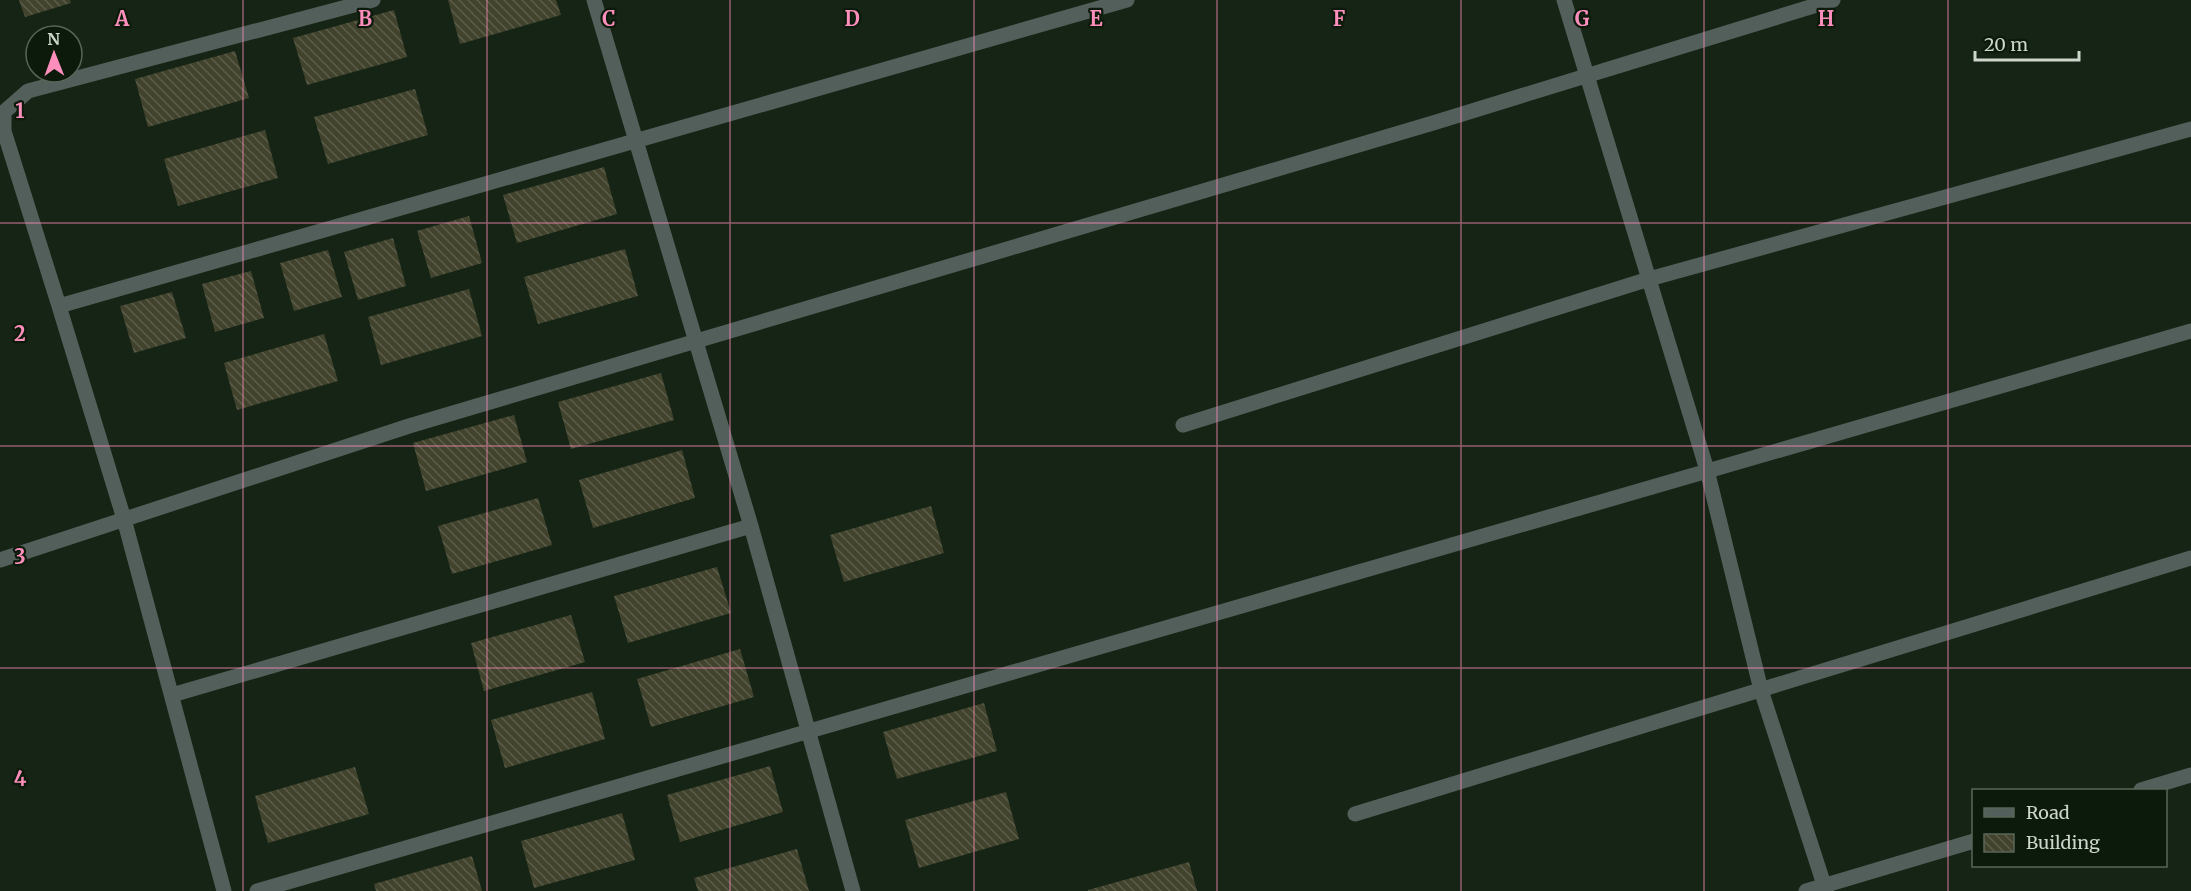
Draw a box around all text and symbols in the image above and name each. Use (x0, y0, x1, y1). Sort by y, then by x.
text: A (114, 6, 130, 31)
text: B (358, 6, 372, 31)
text: C (602, 6, 616, 31)
text: D (844, 6, 860, 31)
text: E (1089, 6, 1103, 31)
text: F (1333, 6, 1346, 31)
text: G (1575, 6, 1590, 31)
text: H (1818, 6, 1834, 31)
north arrow (24, 24, 84, 84)
scale bar (1975, 24, 2078, 62)
text: N (47, 29, 61, 49)
text: 20 m (1984, 33, 2028, 56)
text: 1 (15, 98, 25, 123)
text: 2 (14, 321, 26, 346)
text: 3 (14, 544, 26, 569)
text: 4 (14, 766, 27, 791)
legend (1972, 789, 2167, 867)
text: Road (2026, 801, 2070, 824)
text: Building (2026, 831, 2100, 854)

